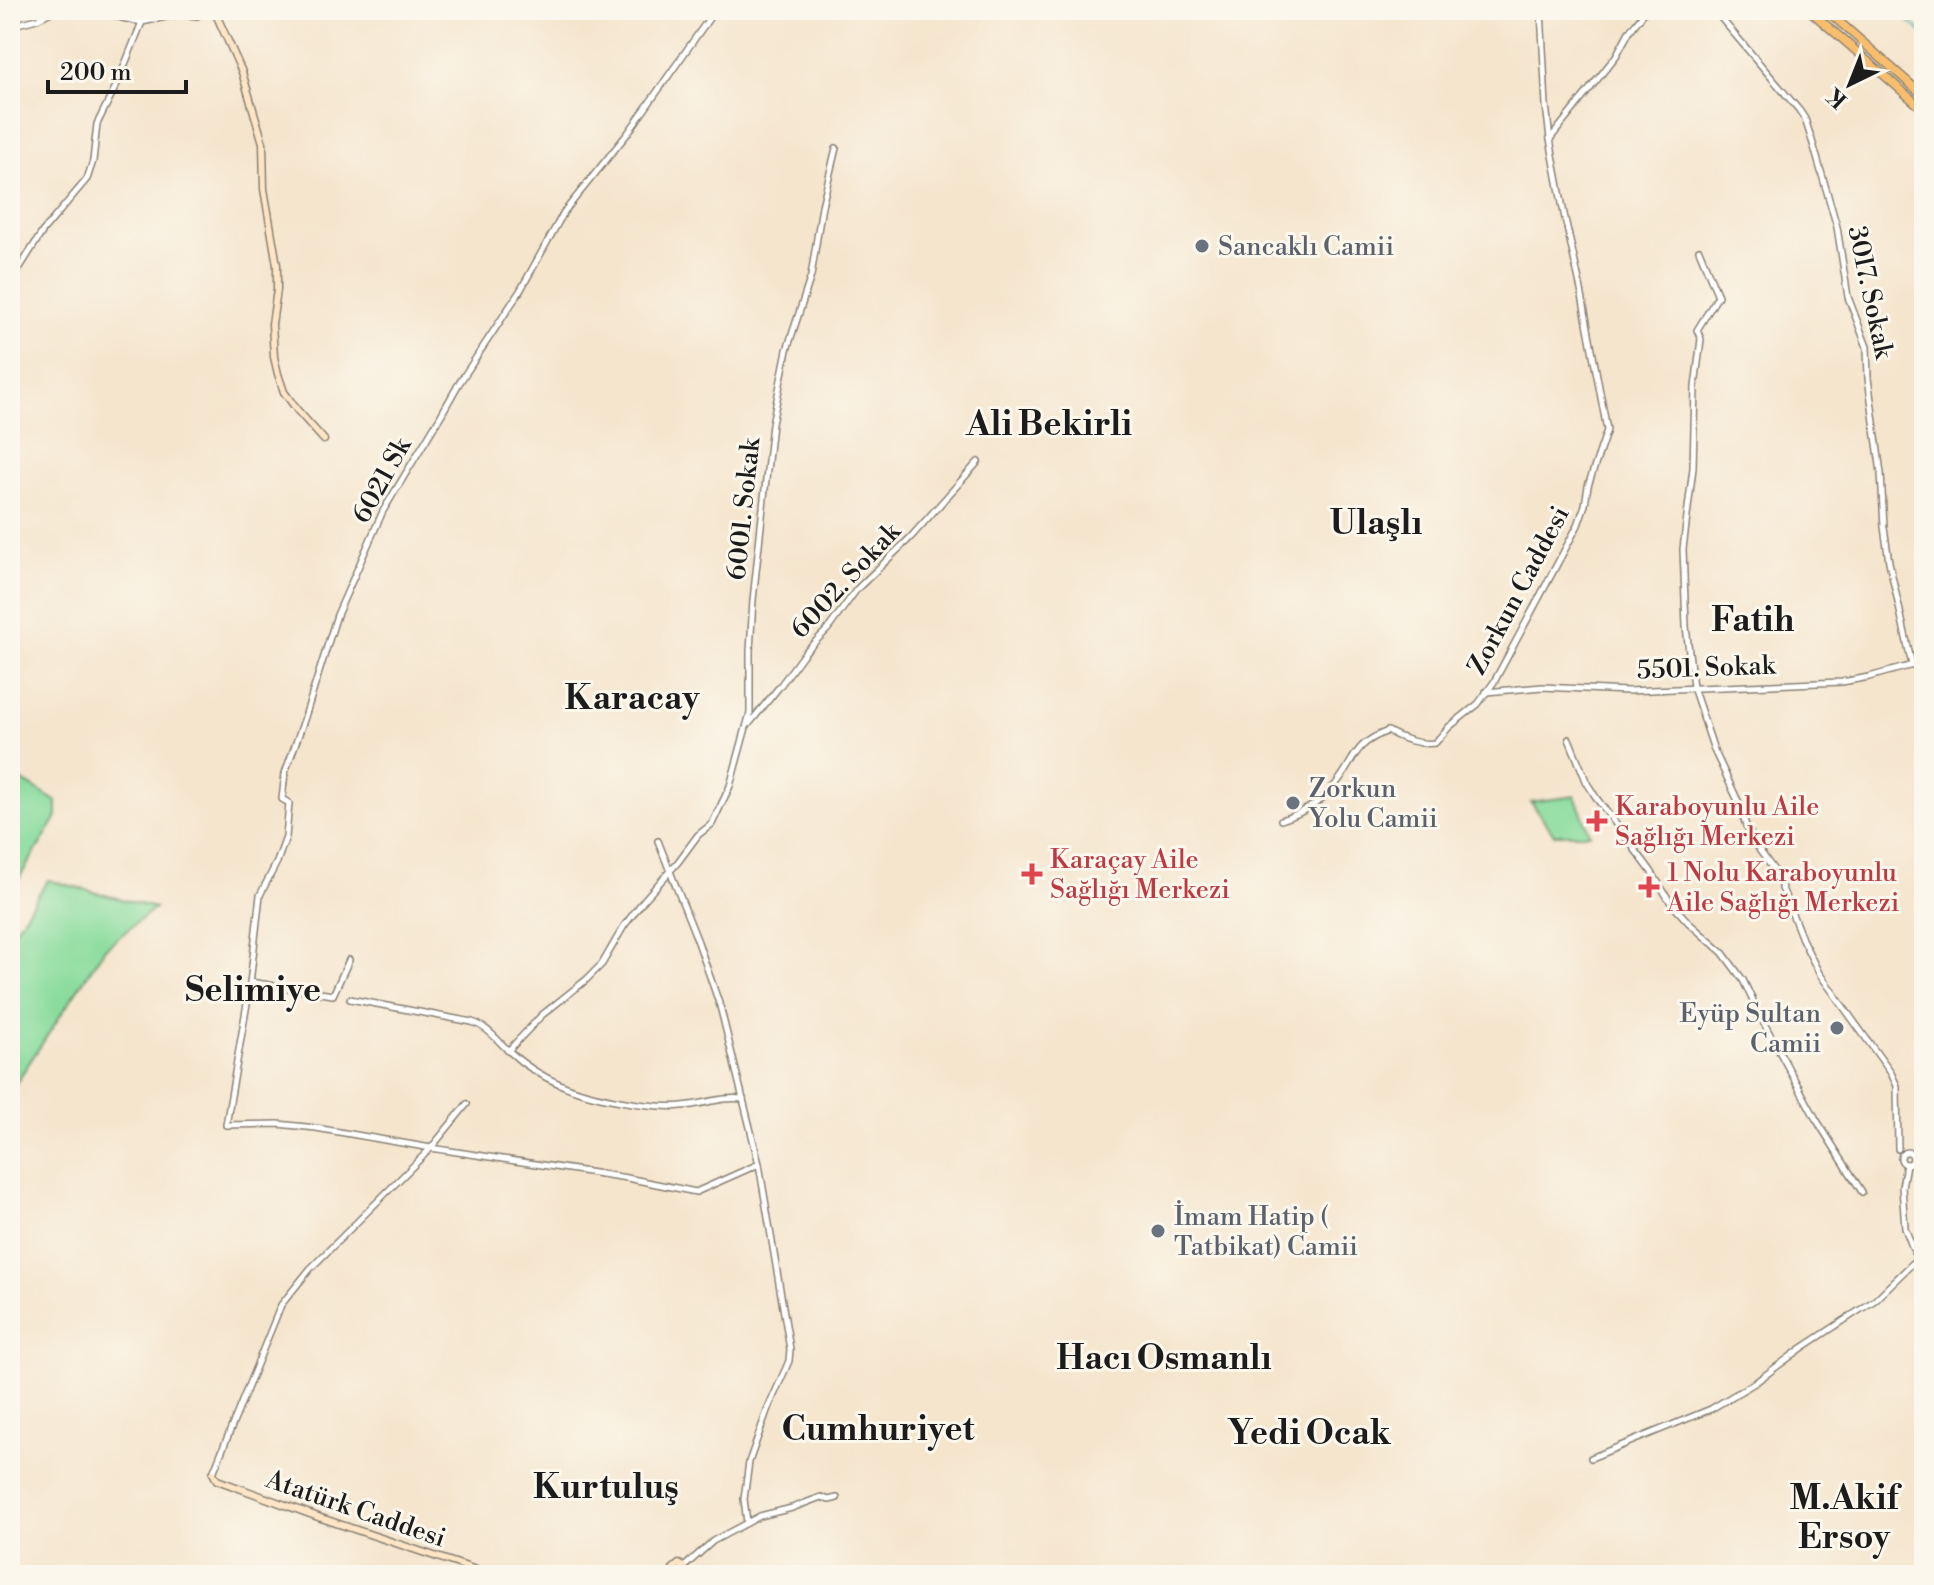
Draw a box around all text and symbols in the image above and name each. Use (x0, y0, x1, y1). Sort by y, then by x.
scale bar (48, 44, 186, 94)
north arrow (1810, 44, 1890, 124)
text: 200 m (60, 58, 131, 88)
text: K (1821, 81, 1853, 113)
street label: 3017. Sokak (1840, 223, 1900, 363)
place label: Sancaklı Camii (1218, 231, 1394, 263)
marker: Sancaklı Camii (1193, 237, 1211, 255)
district label: Ali Bekirli (965, 404, 1132, 446)
street label: 6021 Sk (345, 431, 419, 529)
street label: 6001. Sokak (721, 435, 768, 582)
street label: Zorkun Caddesi (1461, 501, 1577, 680)
district label: Ulaşlı (1330, 503, 1422, 545)
street label: 6002. Sokak (784, 515, 908, 645)
district label: Fatih (1711, 600, 1795, 642)
street label: 5501. Sokak (1636, 650, 1777, 686)
district label: Karacay (564, 678, 701, 720)
place label: Zorkun Yolu Camii (1307, 773, 1438, 835)
place label: Karaboyunlu Aile Sağlığı Merkezi (1615, 791, 1819, 853)
marker: Zorkun Yolu Camii (1284, 794, 1302, 812)
marker: Karaboyunlu Aile Sağlığı Merkezi (1586, 810, 1608, 832)
place label: Karaçay Aile Sağlığı Merkezi (1050, 844, 1230, 906)
place label: 1 Nolu Karaboyunlu Aile Sağlığı Merkezi (1666, 857, 1899, 919)
marker: Karaçay Aile Sağlığı Merkezi (1021, 863, 1043, 885)
marker: 1 Nolu Karaboyunlu Aile Sağlığı Merkezi (1638, 876, 1660, 898)
district label: Selimiye (185, 970, 321, 1012)
place label: Eyüp Sultan Camii (1679, 998, 1821, 1060)
marker: Eyüp Sultan Camii (1828, 1019, 1846, 1037)
place label: İmam Hatip ( Tatbikat) Camii (1174, 1200, 1358, 1263)
marker: İmam Hatip ( Tatbikat) Camii (1149, 1222, 1167, 1240)
district label: Hacı Osmanlı (1056, 1338, 1272, 1380)
district label: Cumhuriyet (781, 1409, 976, 1451)
district label: Yedi Ocak (1227, 1413, 1392, 1455)
street label: Atatürk Caddesi (261, 1463, 450, 1555)
district label: Kurtuluş (533, 1467, 679, 1509)
district label: M.Akif Ersoy (1790, 1478, 1903, 1559)

